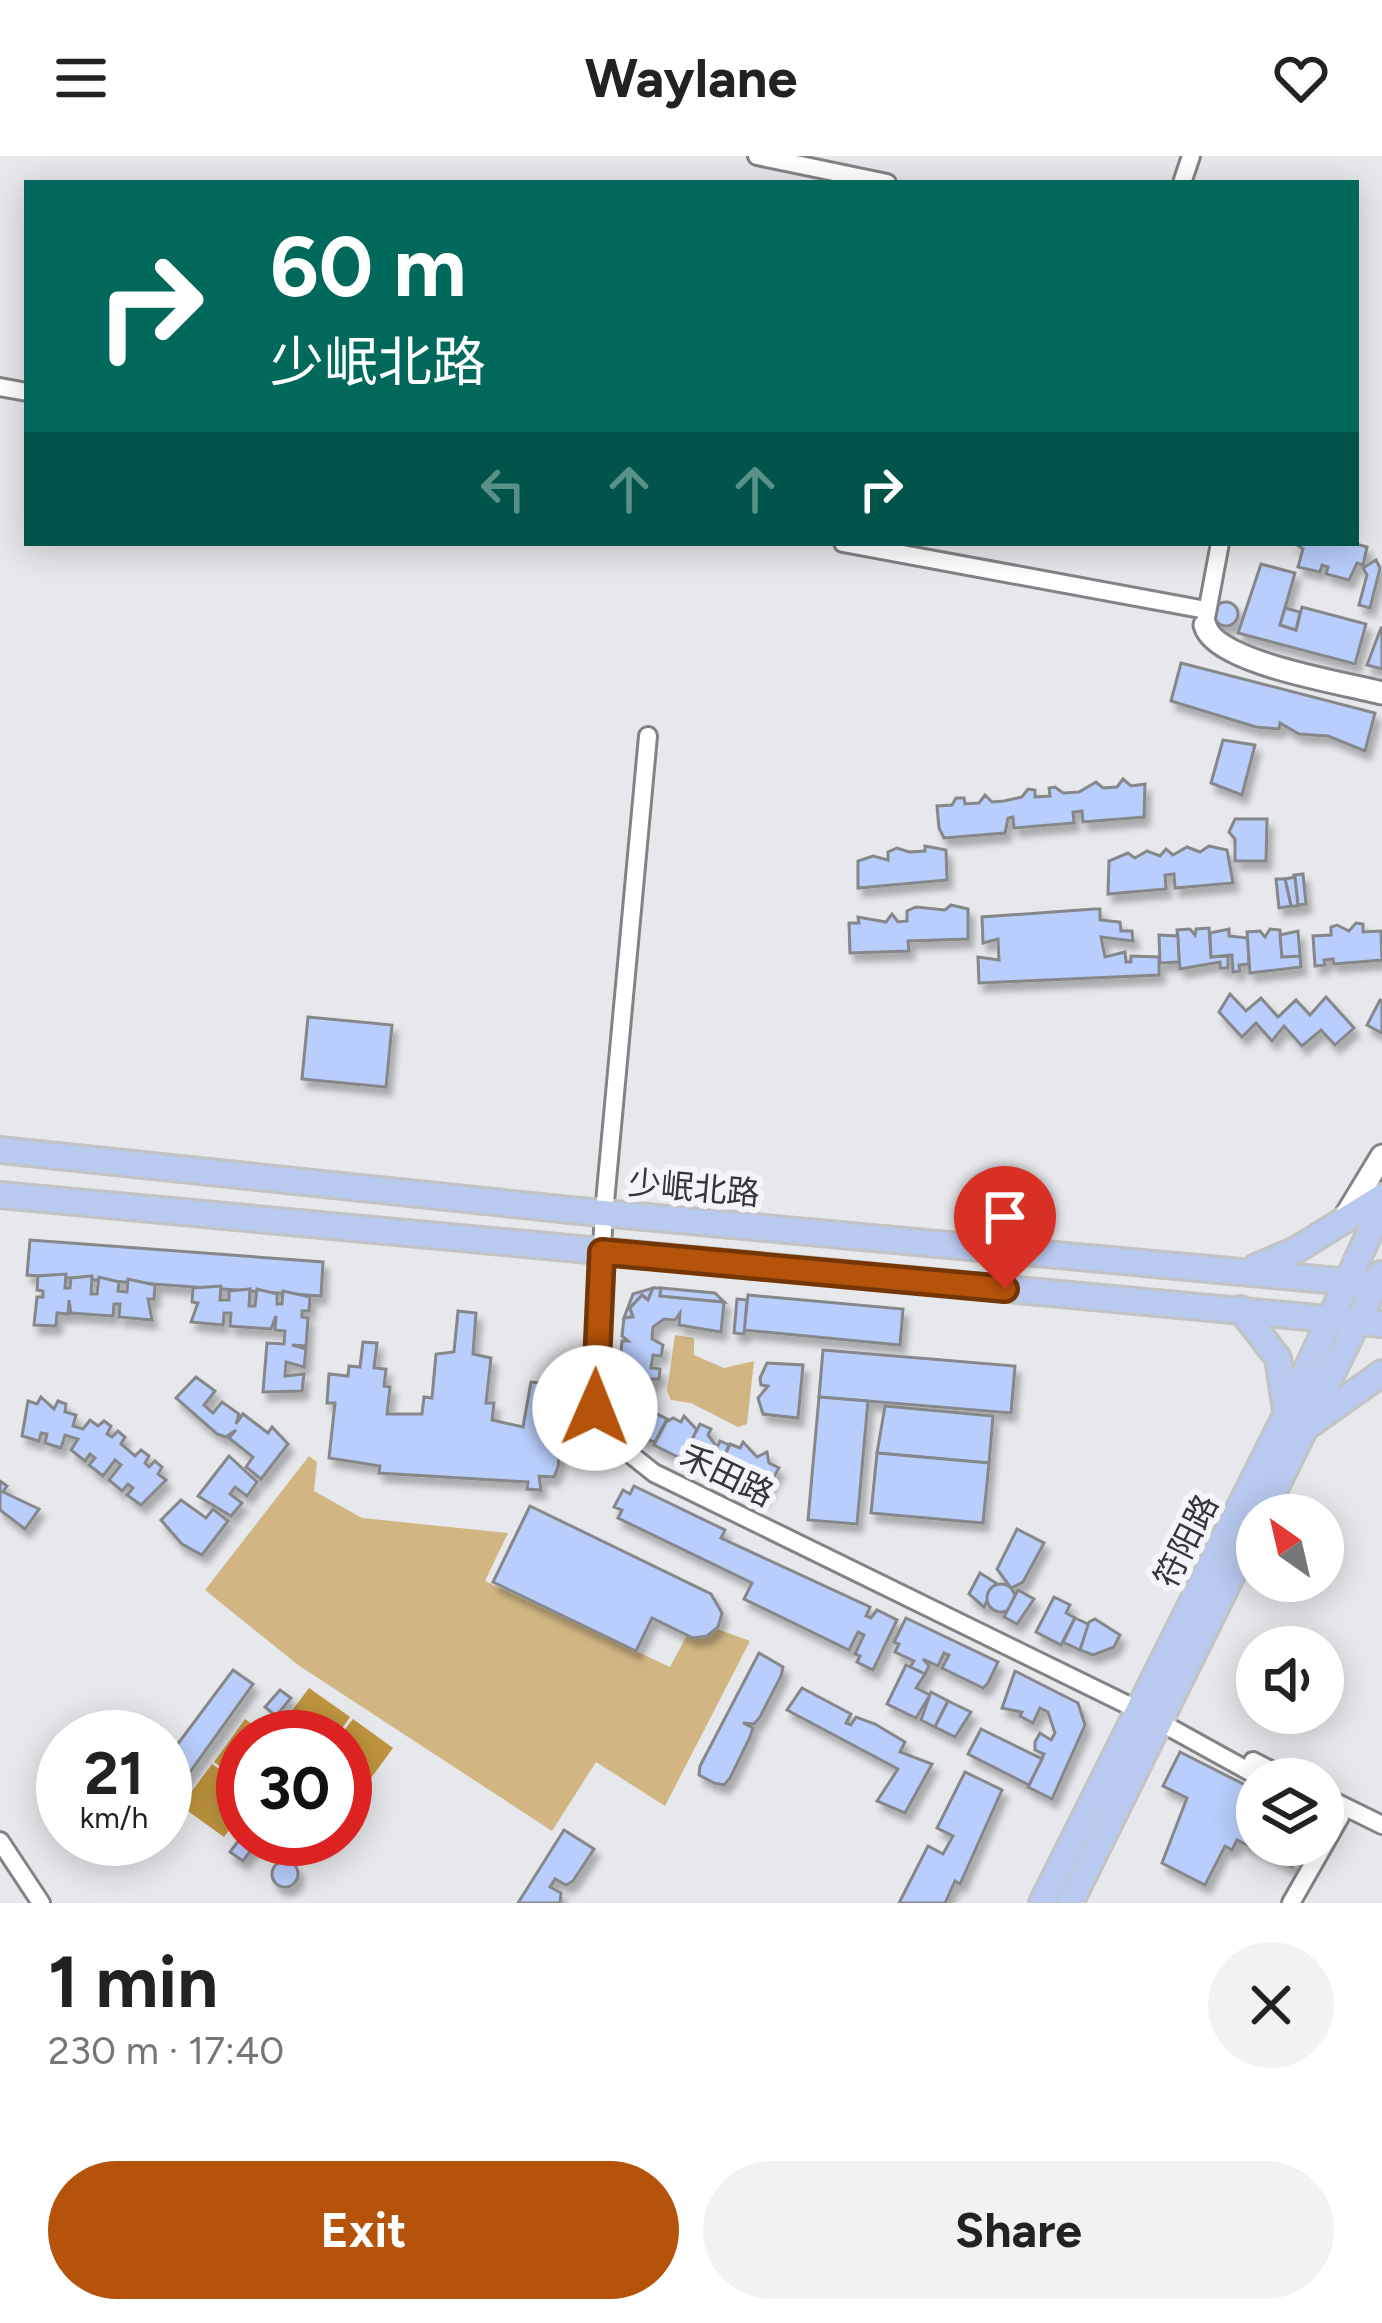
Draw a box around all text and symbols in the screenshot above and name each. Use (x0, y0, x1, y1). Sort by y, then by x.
icon: menu (48, 45, 114, 111)
icon: heart (1268, 45, 1334, 111)
text: Waylane (585, 46, 797, 111)
text: 60 m (270, 216, 466, 317)
icon: right (72, 228, 228, 384)
text: 少岷北路 (270, 330, 486, 395)
icon: left (470, 456, 536, 522)
icon: ahead (596, 456, 662, 522)
icon: ahead (722, 456, 788, 522)
icon: right (848, 456, 914, 522)
street label: 少岷北路 (627, 1163, 761, 1213)
pin (954, 1166, 1056, 1289)
icon: arrive (972, 1184, 1038, 1250)
position arrow (532, 1345, 658, 1471)
street label: 禾田路 (674, 1436, 780, 1514)
street label: 符阳路 (1146, 1488, 1226, 1594)
north arrow (1236, 1494, 1344, 1602)
map controls (1236, 1494, 1344, 1866)
button: sound (1236, 1626, 1344, 1734)
speed limit sign: 30 (216, 1710, 372, 1866)
text: 21 (84, 1737, 144, 1809)
button: layers (1236, 1758, 1344, 1866)
text: km/h (80, 1799, 148, 1836)
text: 1 min (48, 1939, 218, 2025)
button: close (1208, 1942, 1334, 2068)
text: 230 m · 17:40 (48, 2027, 284, 2074)
button: Exit (48, 2161, 679, 2299)
button: Share (703, 2161, 1334, 2299)

